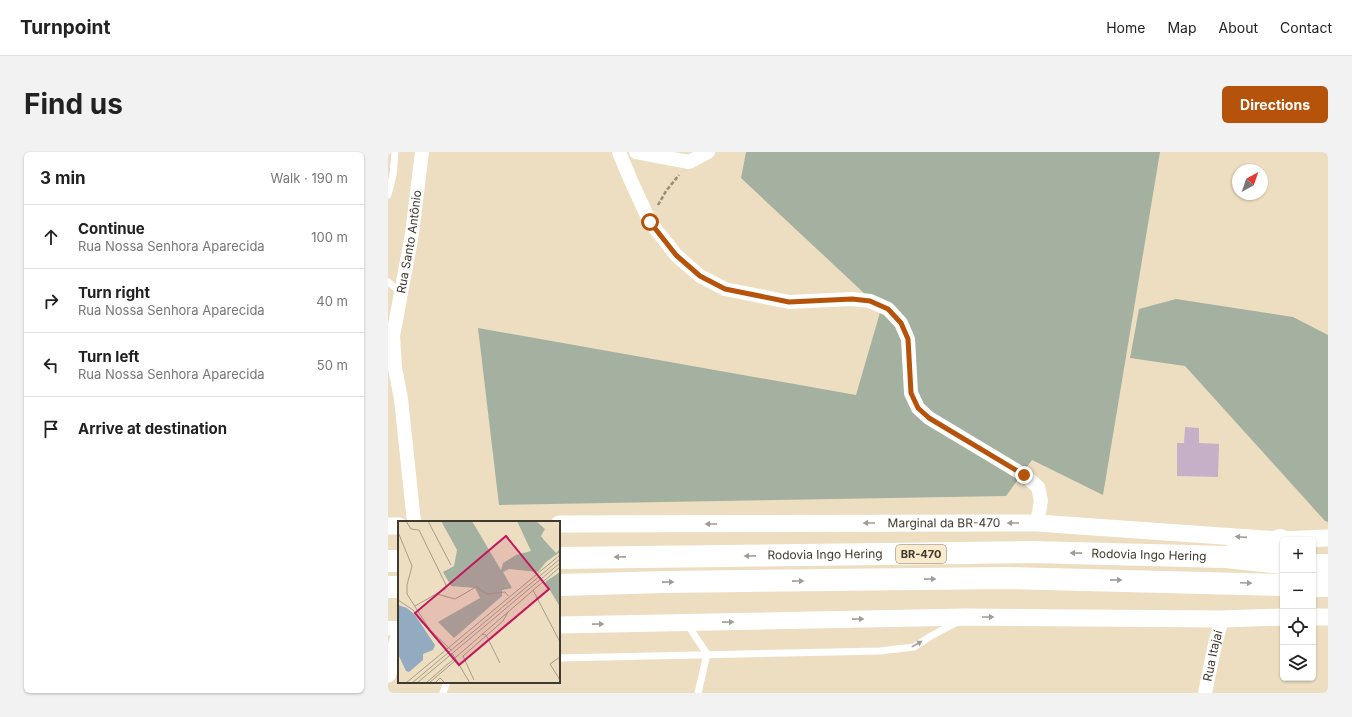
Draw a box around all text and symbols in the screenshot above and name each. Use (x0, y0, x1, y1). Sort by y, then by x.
text: Turnpoint (20, 16, 110, 39)
text: Home (1106, 19, 1145, 36)
text: Map (1167, 19, 1197, 36)
text: About (1219, 19, 1258, 36)
text: Contact (1280, 19, 1332, 36)
button: Directions (1222, 86, 1328, 123)
text: Find us (24, 87, 123, 121)
north arrow (1232, 164, 1268, 200)
text: 3 min (40, 168, 86, 188)
text: Walk · 190 m (271, 170, 348, 186)
street label: Rua Santo Antônio (393, 189, 424, 295)
route start (641, 213, 659, 231)
text: Continue (78, 219, 145, 238)
icon: ahead (40, 226, 62, 248)
text: 100 m (311, 229, 348, 245)
text: Rua Nossa Senhora Aparecida (78, 238, 265, 254)
text: Turn right (78, 283, 150, 302)
icon: right (40, 290, 62, 312)
text: 40 m (316, 293, 348, 309)
text: Rua Nossa Senhora Aparecida (78, 302, 265, 318)
text: Turn left (78, 347, 139, 366)
icon: left (40, 354, 62, 376)
text: 50 m (317, 357, 348, 373)
text: Rua Nossa Senhora Aparecida (78, 366, 265, 382)
icon: arrive (40, 418, 62, 440)
text: Arrive at destination (78, 419, 227, 438)
route end (1015, 466, 1033, 484)
street label: Marginal da BR-470 (888, 515, 1000, 530)
one-way arrow (862, 520, 875, 526)
one-way arrow (1006, 520, 1019, 526)
inset map (398, 521, 560, 683)
one-way arrow (704, 521, 717, 527)
one-way arrow (1235, 533, 1247, 540)
map controls (1280, 537, 1316, 681)
button: + (1280, 537, 1316, 573)
road number: BR-470 (896, 545, 946, 563)
street label: Rodovia Ingo Hering (767, 546, 883, 562)
street label: Rodovia Ingo Hering (1091, 546, 1207, 563)
one-way arrow (1070, 550, 1082, 557)
one-way arrow (744, 552, 756, 559)
one-way arrow (613, 554, 626, 560)
button: − (1280, 573, 1316, 609)
one-way arrow (924, 576, 937, 582)
one-way arrow (1110, 577, 1122, 584)
one-way arrow (792, 578, 805, 584)
one-way arrow (662, 579, 675, 585)
one-way arrow (1240, 580, 1253, 586)
button: locate (1280, 609, 1316, 645)
one-way arrow (982, 614, 995, 620)
one-way arrow (852, 616, 865, 622)
one-way arrow (722, 619, 735, 625)
one-way arrow (592, 621, 605, 627)
street label: Rua Itajaí (1200, 628, 1225, 682)
one-way arrow (911, 641, 923, 648)
button: layers (1280, 645, 1316, 681)

